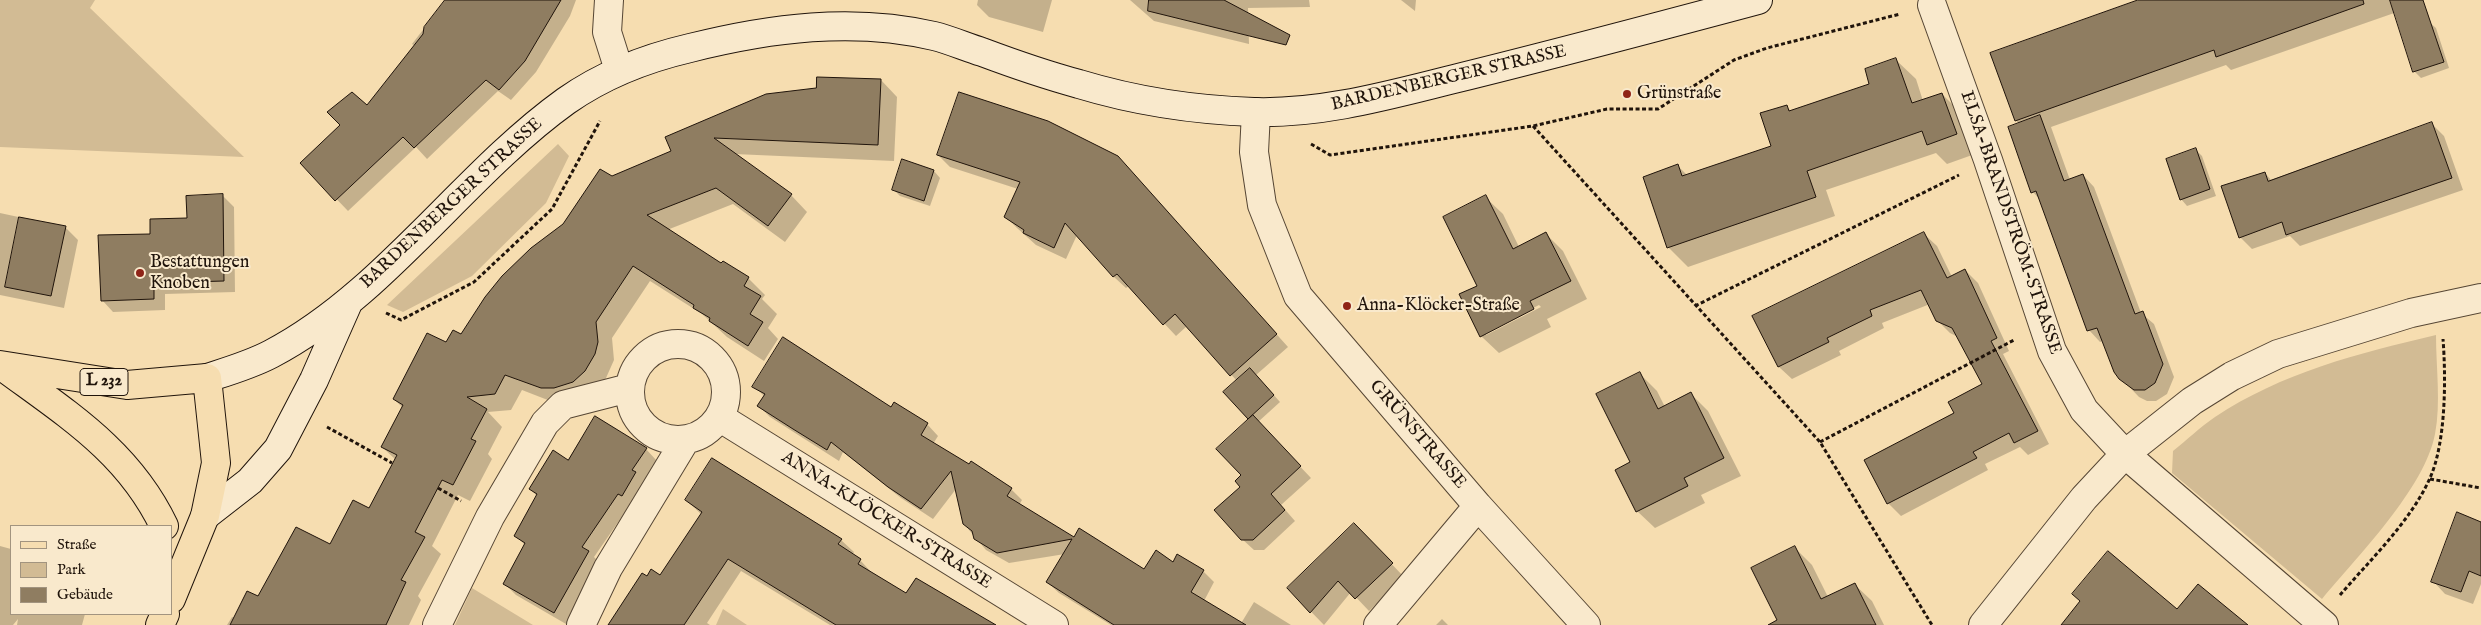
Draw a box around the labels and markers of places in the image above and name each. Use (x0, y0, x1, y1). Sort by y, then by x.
place label: Grünstraße (1637, 83, 1721, 105)
marker: Grünstraße (1621, 88, 1633, 100)
place label: Bestattungen Knoben (150, 252, 249, 294)
marker: Bestattungen Knoben (134, 267, 146, 279)
place label: Anna-Klöcker-Straße (1357, 295, 1520, 317)
marker: Anna-Klöcker-Straße (1341, 300, 1353, 312)

